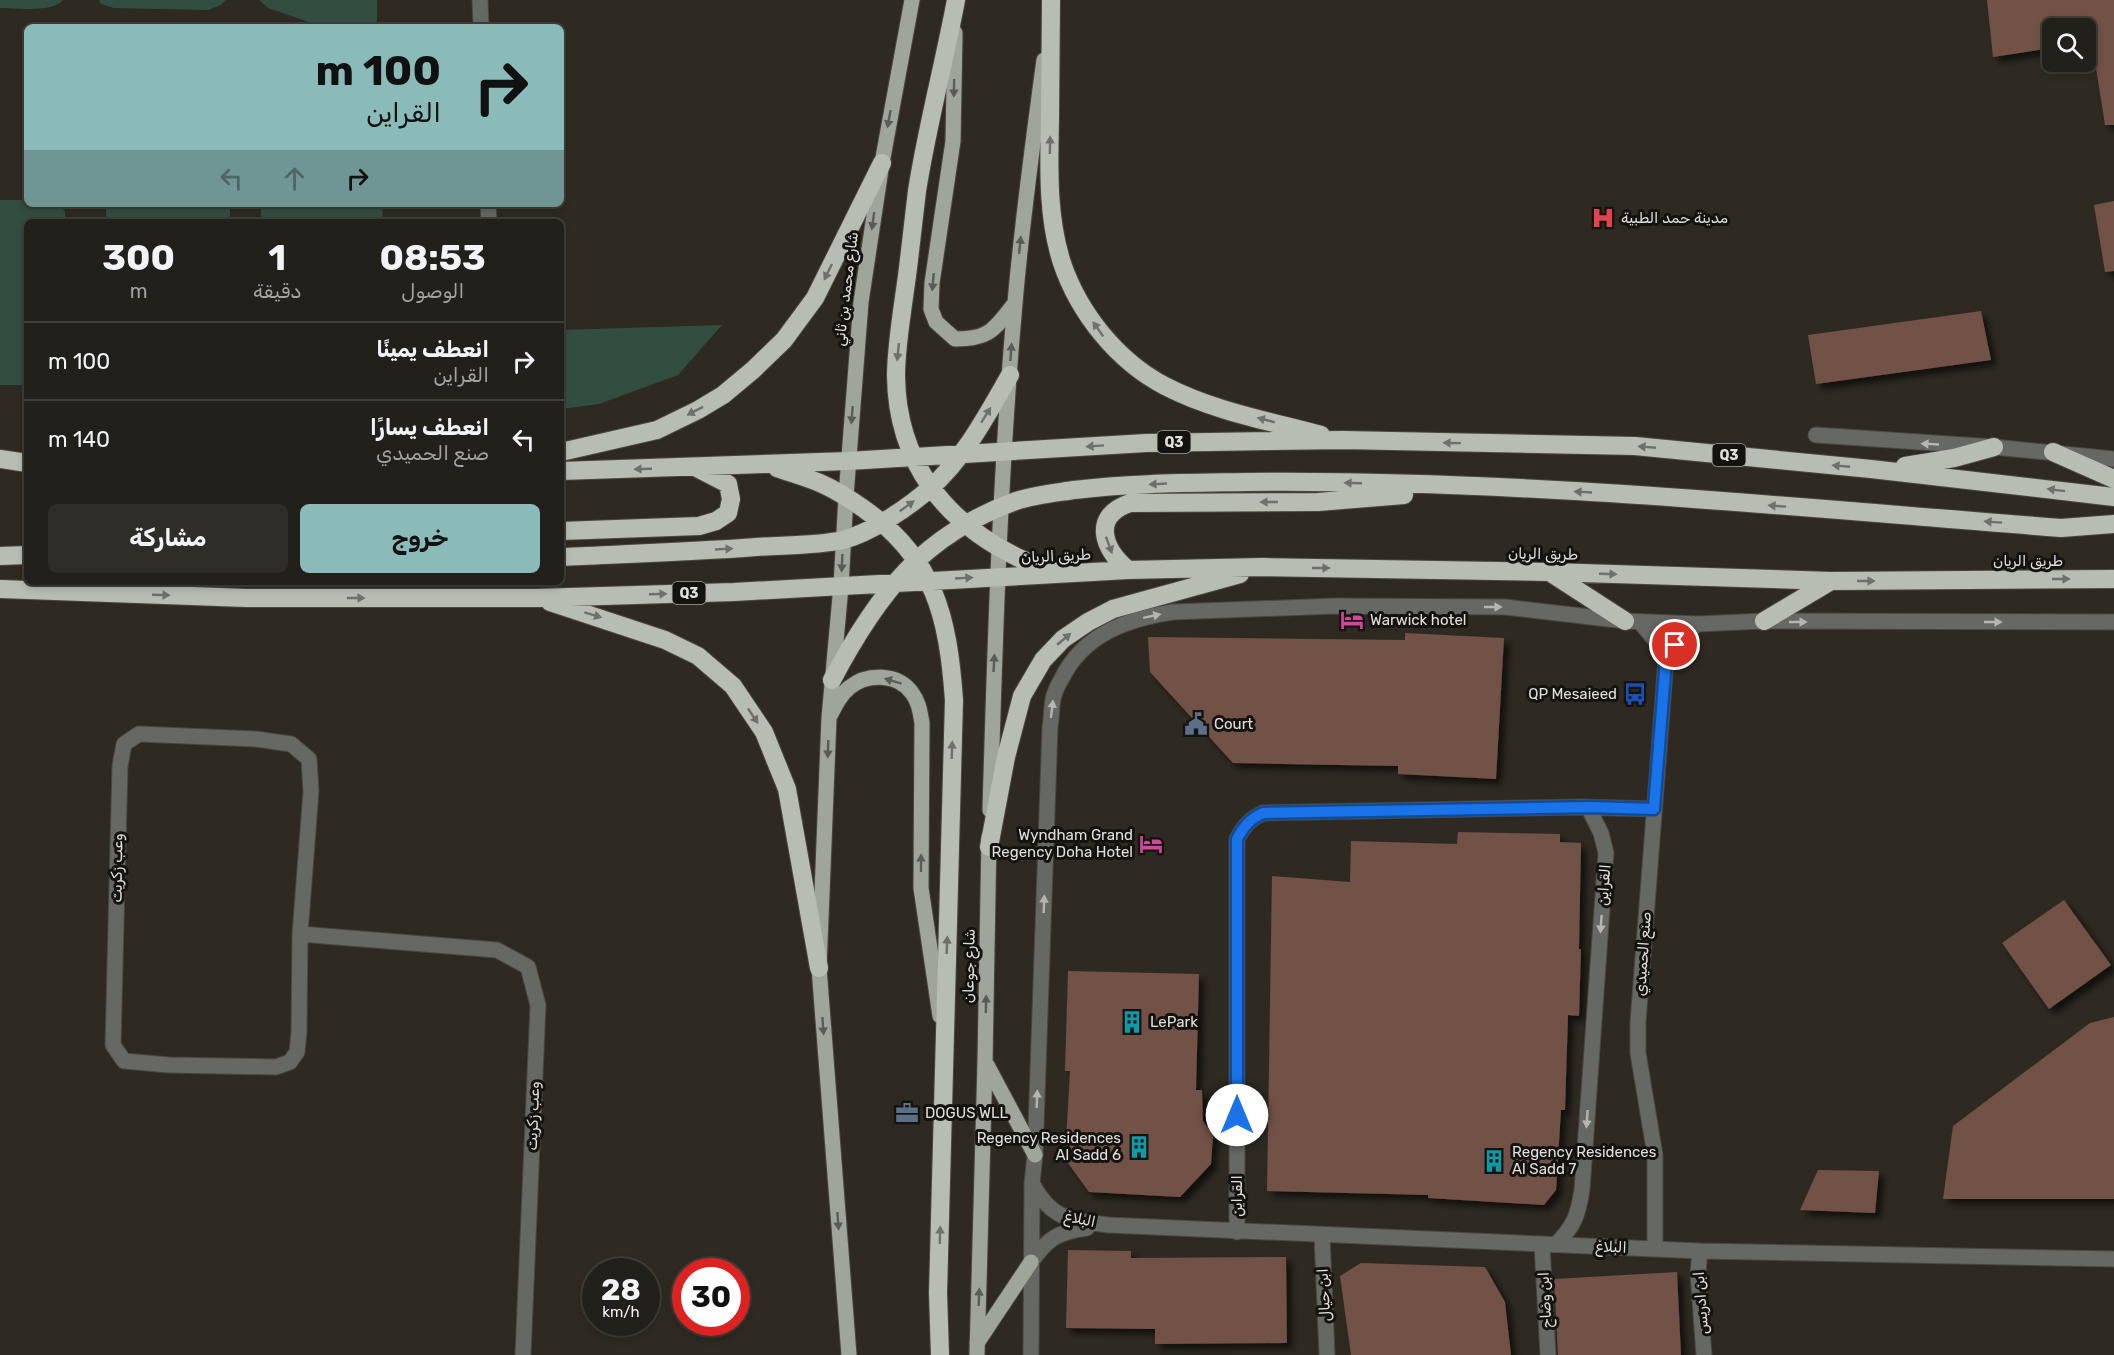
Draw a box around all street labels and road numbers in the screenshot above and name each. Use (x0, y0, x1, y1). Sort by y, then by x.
street label: شارع محمد بن ثاني (830, 231, 865, 348)
road number: Q3 (1158, 431, 1190, 453)
road number: Q3 (1712, 444, 1746, 466)
street label: طريق الريان (1508, 544, 1578, 564)
street label: طريق الريان (1021, 545, 1091, 567)
street label: طريق الريان (1993, 552, 2063, 570)
road number: Q3 (672, 582, 706, 604)
street label: وعب زكريت (107, 833, 128, 903)
street label: القراين (1594, 864, 1614, 906)
street label: صنع الحميدي (1631, 911, 1657, 997)
street label: شارع جوعان (959, 929, 981, 1003)
street label: وعب زكريت (523, 1081, 544, 1151)
street label: القراين (1228, 1175, 1246, 1217)
street label: البلاغ (1062, 1207, 1097, 1233)
street label: البلاغ (1595, 1237, 1627, 1259)
street label: ابن حيال (1314, 1268, 1334, 1322)
street label: ابن وضاح (1535, 1271, 1557, 1329)
street label: ابن ادريس (1690, 1271, 1712, 1335)

